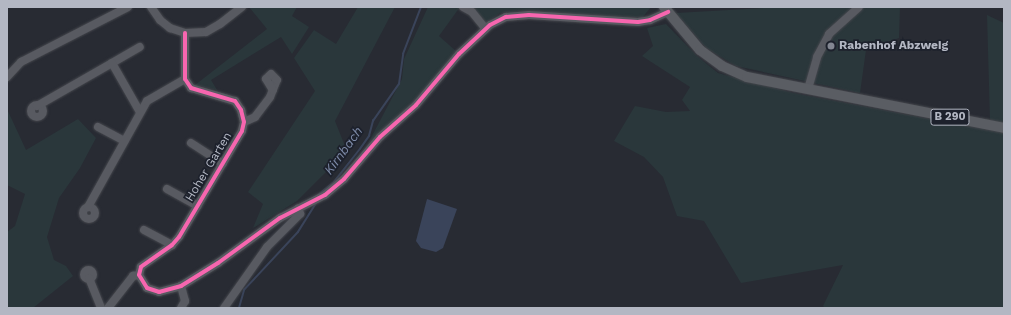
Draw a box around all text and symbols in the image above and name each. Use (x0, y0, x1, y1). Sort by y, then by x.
place label: Rabenhof Abzweig (839, 39, 949, 53)
marker: Rabenhof Abzweig (826, 41, 836, 51)
road number: B 290 (930, 108, 970, 126)
water label: Kirnbach (321, 124, 367, 178)
street label: Hoher Garten (183, 130, 235, 204)

